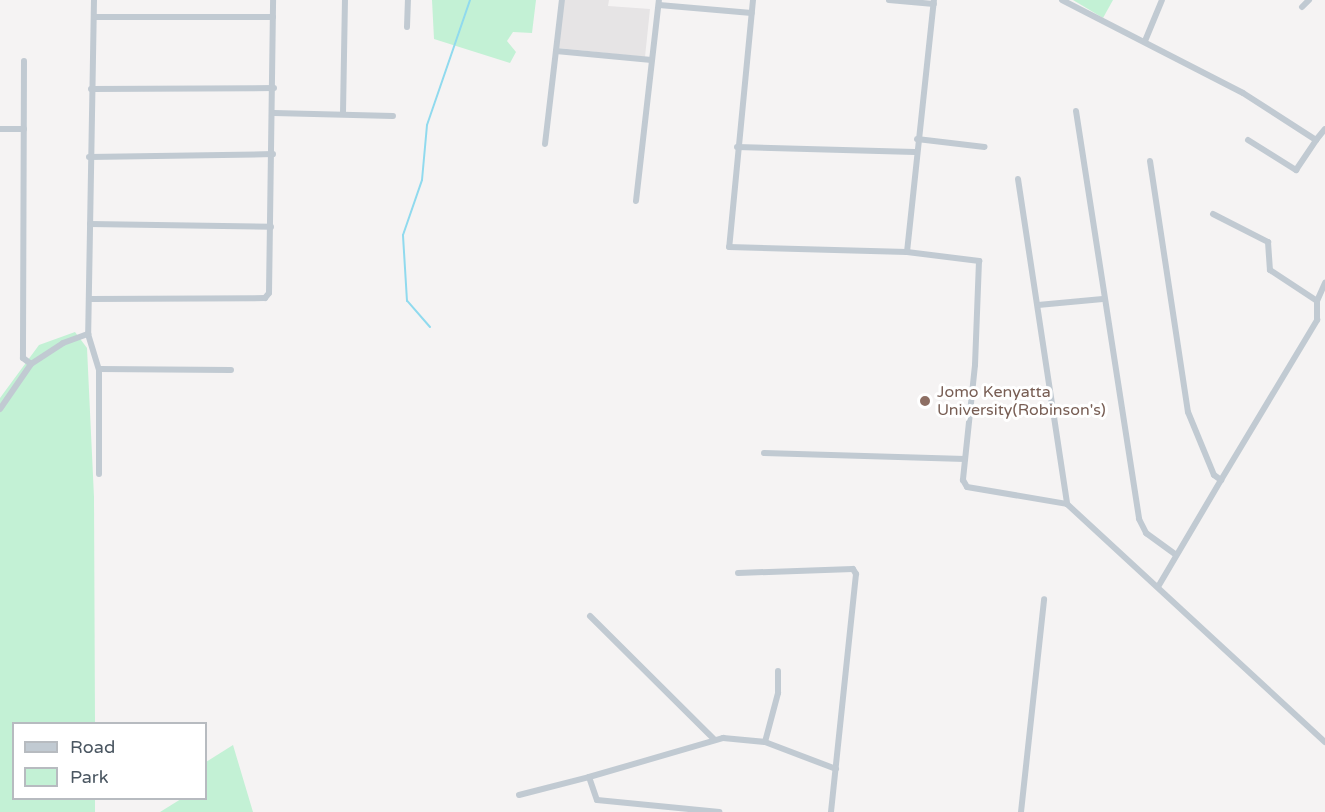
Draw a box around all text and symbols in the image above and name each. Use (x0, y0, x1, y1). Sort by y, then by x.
place label: Jomo Kenyatta University(Robinson's) (937, 382, 1106, 420)
marker: Jomo Kenyatta University(Robinson's) (918, 394, 932, 408)
legend (12, 722, 207, 800)
text: Road (70, 736, 115, 758)
text: Park (70, 766, 108, 788)

